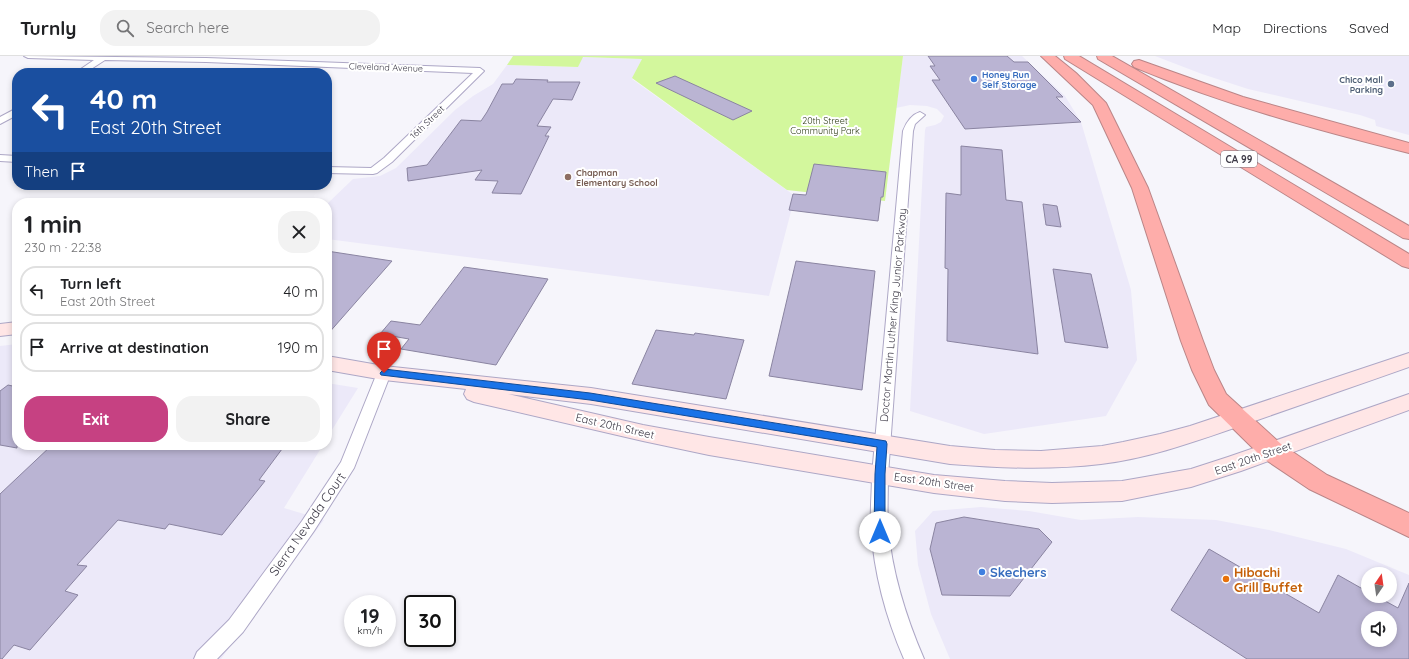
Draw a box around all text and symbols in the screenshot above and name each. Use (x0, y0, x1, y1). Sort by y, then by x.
search box (100, 10, 380, 46)
text: Turnly (20, 16, 76, 40)
icon: search (114, 17, 136, 39)
text: Search here (146, 18, 229, 37)
text: Map (1212, 19, 1241, 37)
text: Directions (1263, 19, 1327, 37)
text: Saved (1349, 19, 1389, 37)
street label: Cleveland Avenue (349, 60, 423, 74)
place label: Honey Run Self Storage (982, 69, 1037, 90)
marker: Honey Run Self Storage (969, 74, 979, 84)
place label: Chico Mall Parking (1339, 74, 1383, 95)
marker: Chico Mall Parking (1386, 79, 1396, 89)
text: 40 m (90, 81, 157, 116)
icon: left (24, 84, 76, 136)
street label: 16th Street (408, 103, 446, 141)
park label: 20th Street Community Park (790, 115, 860, 136)
text: East 20th Street (90, 116, 222, 139)
road number: CA 99 (1221, 151, 1257, 167)
icon: arrive (67, 160, 89, 182)
text: Then (24, 162, 59, 181)
place label: Chapman Elementary School (576, 167, 658, 188)
marker: Chapman Elementary School (563, 172, 573, 182)
street label: Doctor Martin Luther King Junior Parkway (877, 208, 909, 422)
text: 1 min (24, 209, 82, 239)
button: close (278, 211, 320, 253)
text: 230 m · 22:38 (24, 239, 101, 255)
text: Turn left (60, 274, 122, 293)
icon: left (26, 280, 48, 302)
text: 40 m (283, 282, 318, 301)
text: East 20th Street (60, 293, 155, 309)
pin (367, 332, 401, 373)
icon: arrive (26, 336, 48, 358)
text: Arrive at destination (60, 338, 209, 357)
text: 190 m (277, 338, 318, 357)
icon: arrive (373, 338, 395, 360)
button: Exit (24, 396, 168, 442)
button: Share (176, 396, 320, 442)
street label: East 20th Street (574, 410, 656, 442)
street label: East 20th Street (1213, 438, 1294, 478)
street label: Sierra Nevada Court (265, 469, 349, 579)
street label: East 20th Street (893, 469, 975, 495)
position arrow (859, 511, 901, 553)
place label: Skechers (990, 564, 1047, 580)
place label: Hibachi Grill Buffet (1234, 564, 1303, 595)
marker: Skechers (977, 567, 987, 577)
north arrow (1361, 567, 1397, 603)
map controls (1361, 567, 1397, 647)
marker: Hibachi Grill Buffet (1221, 574, 1231, 584)
speed limit sign: 30 (404, 595, 456, 647)
text: 19 (360, 603, 380, 628)
button: sound (1361, 611, 1397, 647)
text: km/h (357, 624, 383, 637)

